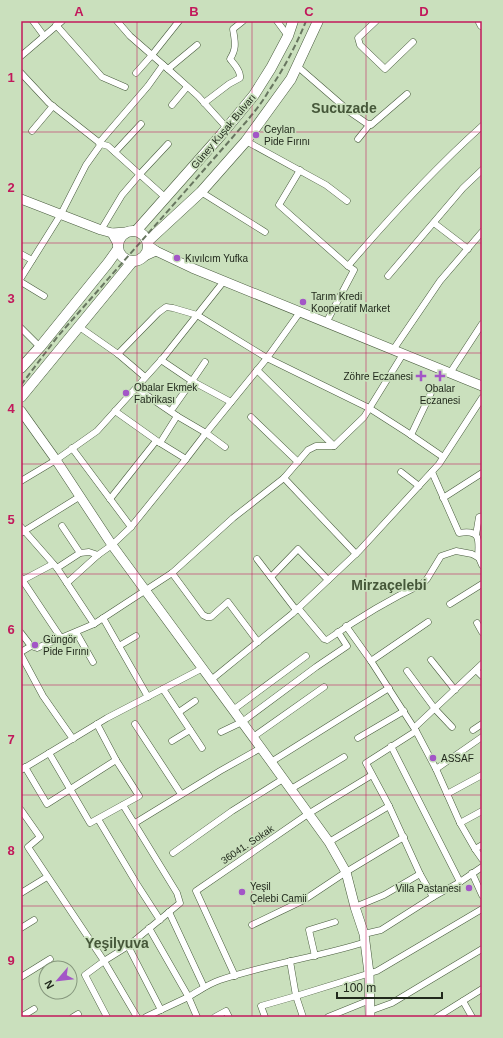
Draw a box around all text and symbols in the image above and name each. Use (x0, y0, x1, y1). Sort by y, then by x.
text: A (74, 4, 84, 19)
text: B (189, 4, 199, 19)
text: C (304, 4, 314, 19)
text: D (419, 4, 429, 19)
text: 1 (7, 70, 15, 85)
street label: Güney Kuşak Bulvarı (189, 92, 258, 171)
district label: Sucuzade (311, 100, 377, 116)
place label: Ceylan Pide Fırını (264, 124, 310, 147)
marker: Ceylan Pide Fırını (251, 130, 261, 140)
text: 2 (7, 180, 15, 195)
marker: Kıvılcım Yufka (172, 253, 182, 263)
place label: Kıvılcım Yufka (185, 253, 249, 264)
text: 3 (7, 291, 15, 306)
place label: Tarım Kredi Kooperatif Market (311, 291, 390, 314)
marker: Tarım Kredi Kooperatif Market (298, 297, 308, 307)
place label: Zöhre Eczanesi (344, 371, 413, 382)
marker: Zöhre Eczanesi (416, 371, 426, 381)
marker: Obalar Eczanesi (435, 371, 445, 381)
place label: Obalar Ekmek Fabrikası (134, 382, 198, 405)
place label: Obalar Eczanesi (420, 383, 460, 406)
marker: Obalar Ekmek Fabrikası (121, 388, 131, 398)
text: 4 (7, 401, 15, 416)
text: 5 (7, 512, 15, 527)
district label: Mirzaçelebi (351, 577, 427, 593)
text: 6 (7, 622, 15, 637)
place label: Güngör Pide Fırını (43, 634, 89, 657)
marker: Güngör Pide Fırını (30, 640, 40, 650)
text: 7 (7, 732, 15, 747)
marker: ASSAF (428, 753, 438, 763)
place label: ASSAF (441, 753, 474, 764)
street label: 36041. Sokak (219, 822, 277, 866)
text: 8 (7, 843, 15, 858)
place label: Yeşil Çelebi Camii (250, 881, 307, 904)
place label: Villa Pastanesi (396, 883, 461, 894)
marker: Villa Pastanesi (464, 883, 474, 893)
marker: Yeşil Çelebi Camii (237, 887, 247, 897)
district label: Yeşilyuva (85, 935, 149, 951)
text: 9 (7, 953, 15, 968)
north arrow (38, 960, 78, 1000)
scale bar (337, 974, 442, 1000)
text: N (42, 978, 56, 991)
text: 100 m (343, 981, 376, 995)

